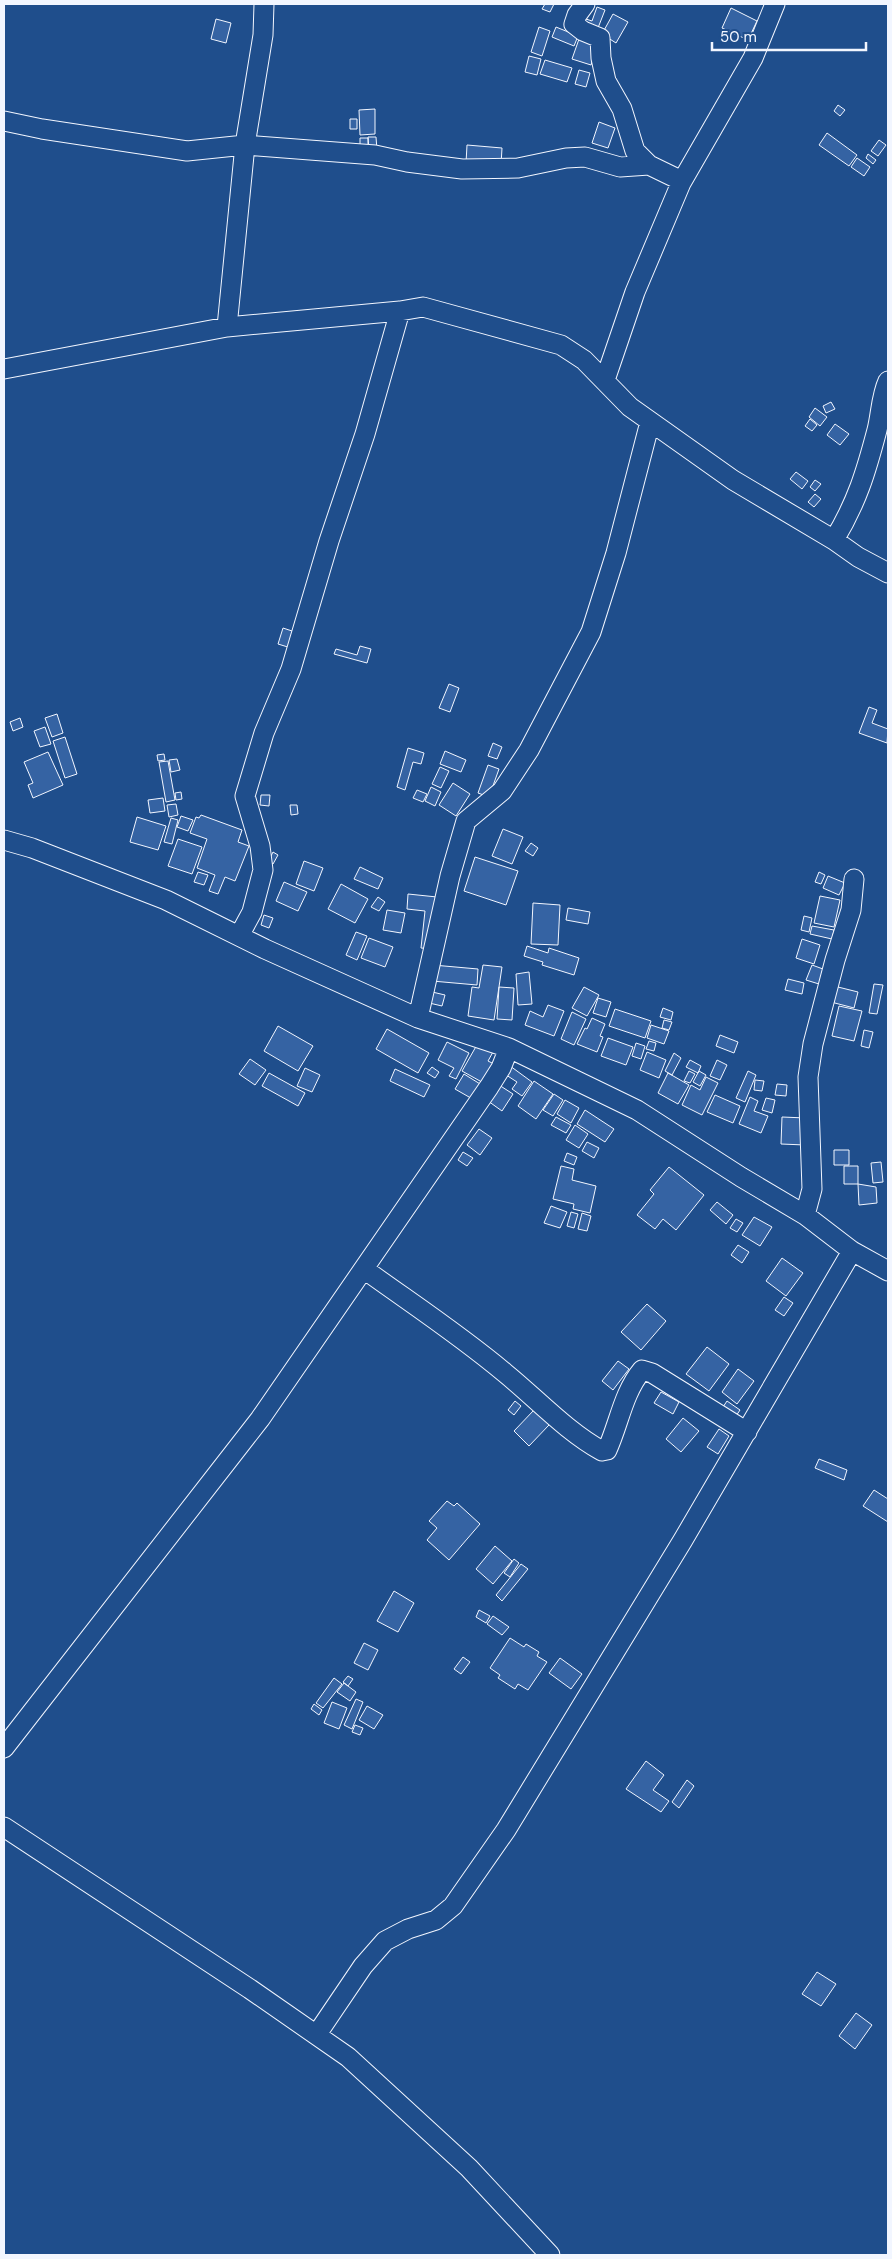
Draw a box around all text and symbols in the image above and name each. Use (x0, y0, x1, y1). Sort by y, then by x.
scale bar (712, 20, 866, 52)
text: 50 m (720, 27, 757, 47)

